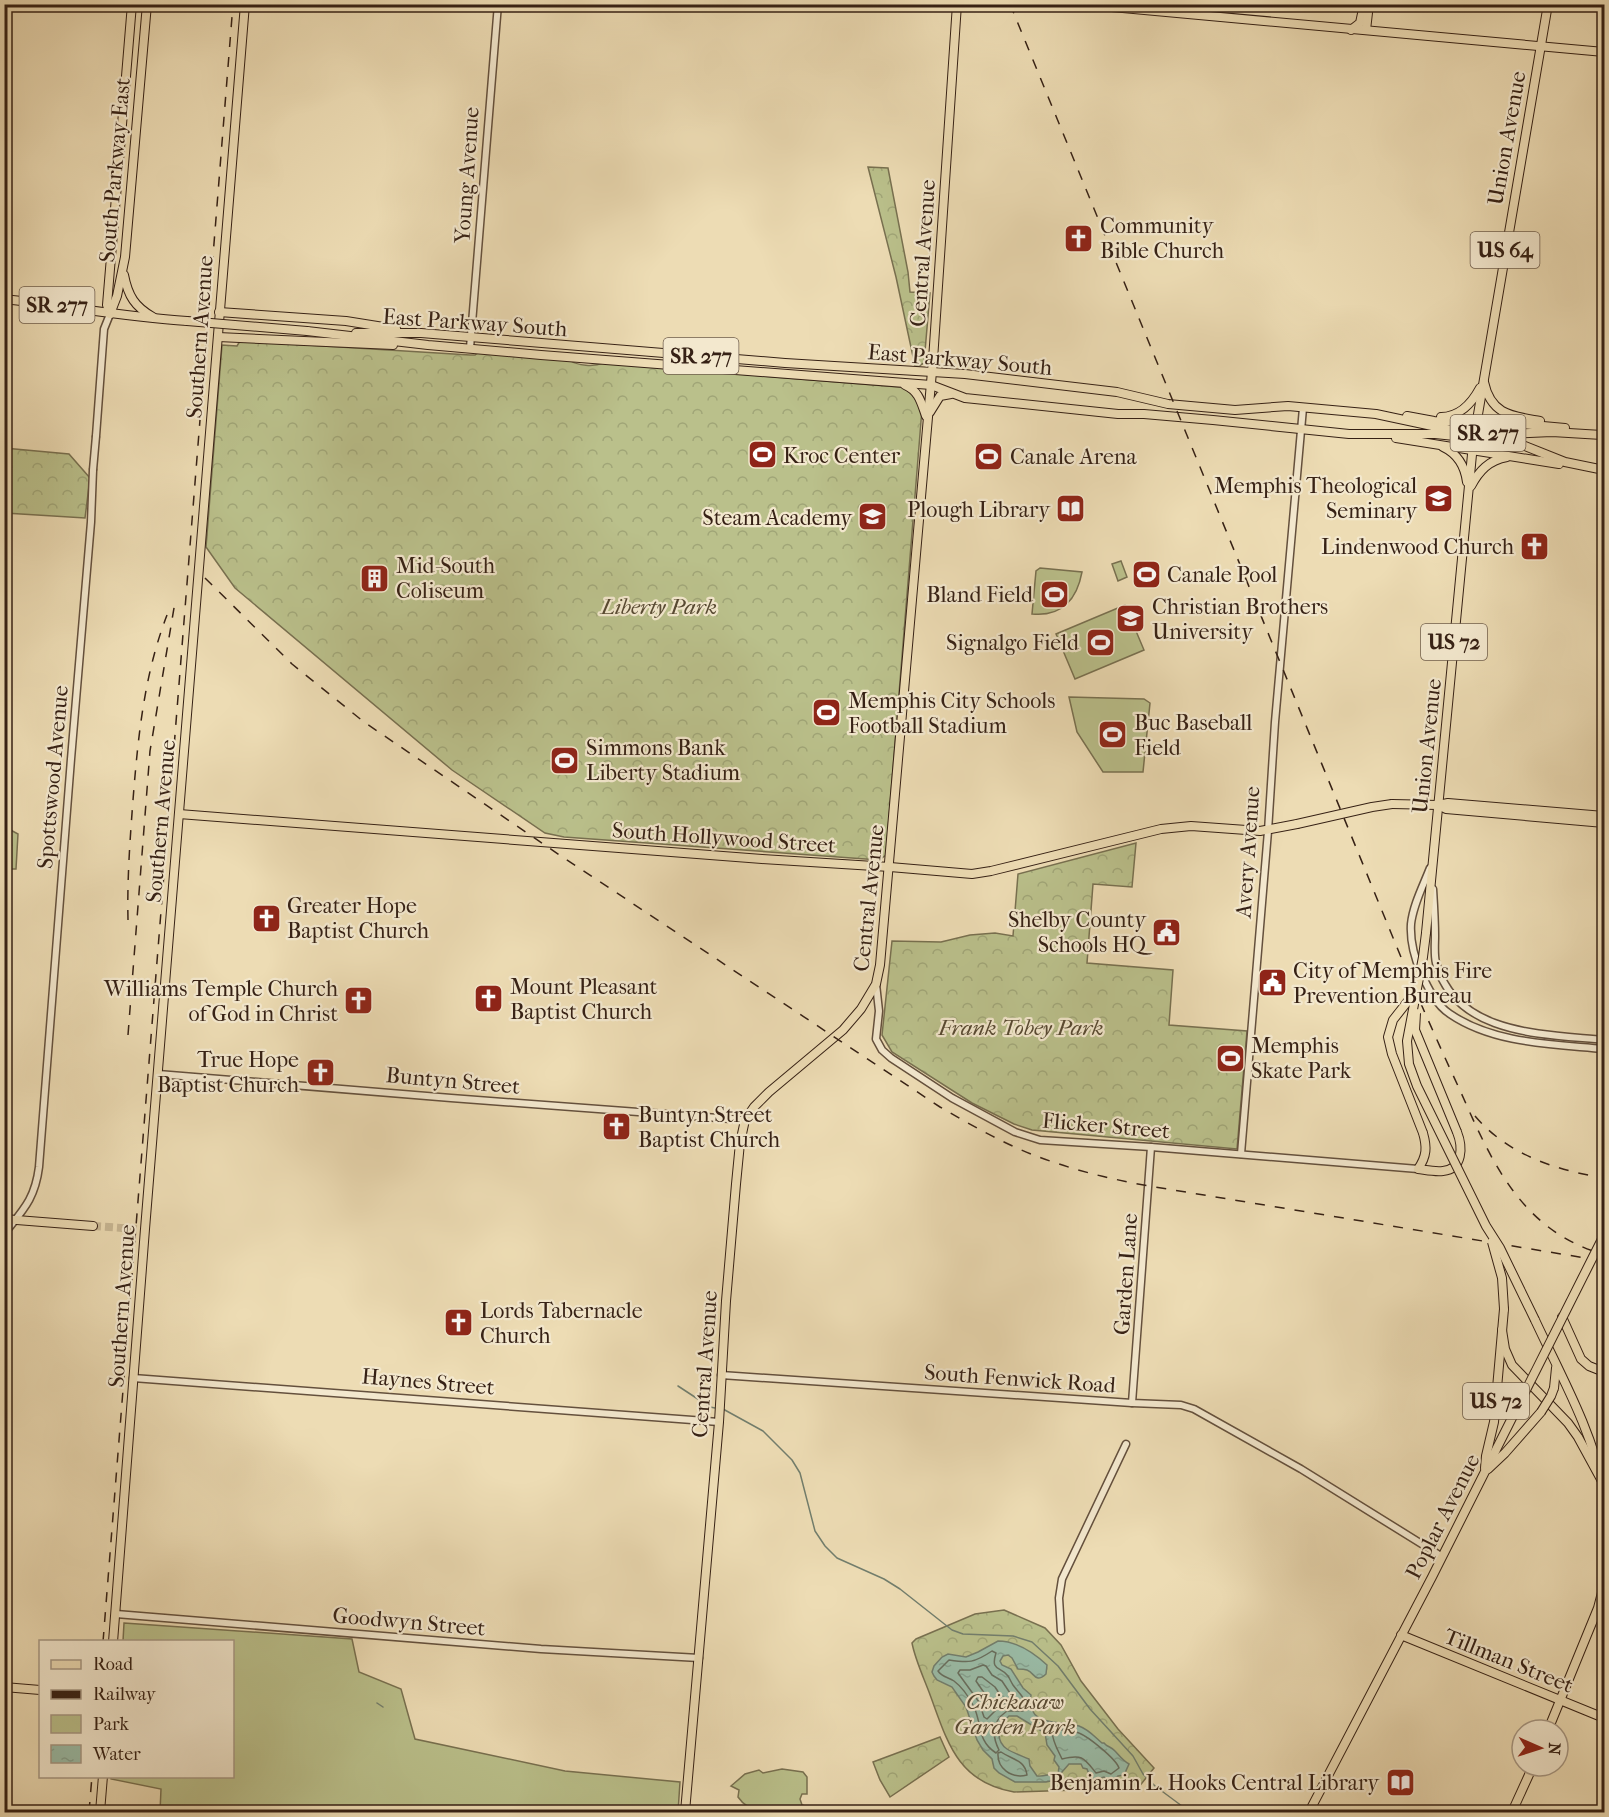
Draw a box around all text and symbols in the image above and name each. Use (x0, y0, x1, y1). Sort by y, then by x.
street label: Union Avenue (1482, 69, 1532, 207)
street label: South Parkway East (94, 76, 136, 264)
street label: Young Avenue (449, 106, 485, 245)
street label: Central Avenue (905, 178, 941, 328)
place label: Community Bible Church (1100, 213, 1225, 264)
church icon: Community Bible Church (1063, 222, 1095, 254)
road number: US 64 (1470, 232, 1540, 268)
street label: Southern Avenue (181, 254, 219, 420)
road number: SR 277 (20, 287, 94, 323)
street label: East Parkway South (382, 304, 569, 342)
road number: SR 277 (664, 338, 738, 374)
street label: East Parkway South (866, 339, 1054, 381)
road number: SR 277 (1450, 415, 1526, 451)
sports icon: Kroc Center (746, 439, 778, 471)
sports icon: Canale Arena (973, 440, 1005, 472)
place label: Kroc Center (783, 443, 901, 469)
place label: Canale Arena (1010, 444, 1138, 470)
place label: Memphis Theological Seminary (1214, 473, 1418, 524)
school or university icon: Memphis Theological Seminary (1422, 482, 1454, 514)
library icon: Plough Library (1055, 493, 1087, 525)
place label: Plough Library (907, 497, 1051, 523)
school or university icon: Steam Academy (857, 501, 889, 533)
place label: Steam Academy (702, 505, 853, 531)
church icon: Lindenwood Church (1519, 530, 1551, 562)
place label: Lindenwood Church (1321, 534, 1515, 560)
place label: Mid-South Coliseum (396, 553, 496, 604)
sports icon: Canale Pool (1130, 558, 1162, 590)
building icon: Mid-South Coliseum (359, 562, 391, 594)
place label: Canale Pool (1167, 562, 1277, 588)
sports icon: Bland Field (1038, 578, 1070, 610)
place label: Bland Field (926, 582, 1034, 608)
park label: Liberty Park (599, 594, 717, 620)
place label: Christian Brothers University (1152, 594, 1328, 645)
school or university icon: Christian Brothers University (1115, 603, 1147, 635)
road number: US 72 (1421, 624, 1487, 660)
sports icon: Signalgo Field (1084, 626, 1116, 658)
place label: Signalgo Field (946, 630, 1080, 656)
street label: Union Avenue (1407, 677, 1447, 815)
street label: Spottswood Avenue (32, 684, 74, 870)
place label: Memphis City Schools Football Stadium (848, 688, 1055, 739)
sports icon: Memphis City Schools Football Stadium (811, 697, 843, 729)
place label: Buc Baseball Field (1134, 710, 1252, 761)
sports icon: Buc Baseball Field (1097, 719, 1129, 751)
place label: Simmons Bank Liberty Stadium (586, 735, 741, 786)
street label: Southern Avenue (141, 738, 181, 904)
sports icon: Simmons Bank Liberty Stadium (549, 744, 581, 776)
street label: Avery Avenue (1230, 785, 1266, 920)
street label: South Hollywood Street (611, 817, 837, 859)
street label: Central Avenue (848, 823, 890, 973)
place label: Greater Hope Baptist Church (287, 893, 430, 944)
church icon: Greater Hope Baptist Church (250, 902, 282, 934)
place label: Shelby County Schools HQ (1008, 907, 1153, 958)
public building icon: Shelby County Schools HQ (1151, 916, 1183, 948)
place label: City of Memphis Fire Prevention Bureau (1293, 958, 1492, 1009)
public building icon: City of Memphis Fire Prevention Bureau (1256, 967, 1288, 999)
place label: Mount Pleasant Baptist Church (510, 974, 658, 1025)
place label: Williams Temple Church of God in Christ (103, 976, 339, 1027)
church icon: Mount Pleasant Baptist Church (473, 983, 505, 1015)
church icon: Williams Temple Church of God in Christ (343, 985, 375, 1017)
park label: Frank Tobey Park (937, 1015, 1104, 1041)
place label: Memphis Skate Park (1251, 1033, 1352, 1084)
sports icon: Memphis Skate Park (1214, 1042, 1246, 1074)
place label: True Hope Baptist Church (157, 1047, 300, 1098)
church icon: True Hope Baptist Church (304, 1056, 336, 1088)
street label: Buntyn Street (385, 1062, 521, 1100)
place label: Buntyn Street Baptist Church (638, 1102, 781, 1153)
street label: Flicker Street (1041, 1107, 1171, 1145)
church icon: Buntyn Street Baptist Church (601, 1111, 633, 1143)
street label: Garden Lane (1109, 1212, 1143, 1336)
street label: Southern Avenue (103, 1223, 141, 1389)
street label: Central Avenue (687, 1289, 723, 1439)
place label: Lords Tabernacle Church (480, 1298, 643, 1349)
church icon: Lords Tabernacle Church (443, 1307, 475, 1339)
street label: South Fenwick Road (923, 1359, 1118, 1399)
street label: Haynes Street (360, 1363, 496, 1401)
road number: US 72 (1463, 1383, 1529, 1419)
street label: Poplar Avenue (1400, 1449, 1486, 1583)
street label: Goodwyn Street (331, 1602, 487, 1642)
street label: Tillman Street (1440, 1623, 1577, 1699)
legend (39, 1640, 234, 1778)
text: Road (93, 1654, 133, 1675)
text: Railway (93, 1684, 157, 1705)
park label: Chickasaw Garden Park (954, 1689, 1076, 1740)
text: Park (93, 1714, 130, 1735)
north arrow (1510, 1718, 1570, 1778)
text: N (1545, 1742, 1564, 1756)
text: Water (92, 1744, 141, 1765)
library icon: Benjamin L. Hooks Central Library (1384, 1766, 1416, 1798)
place label: Benjamin L. Hooks Central Library (1049, 1770, 1380, 1796)

